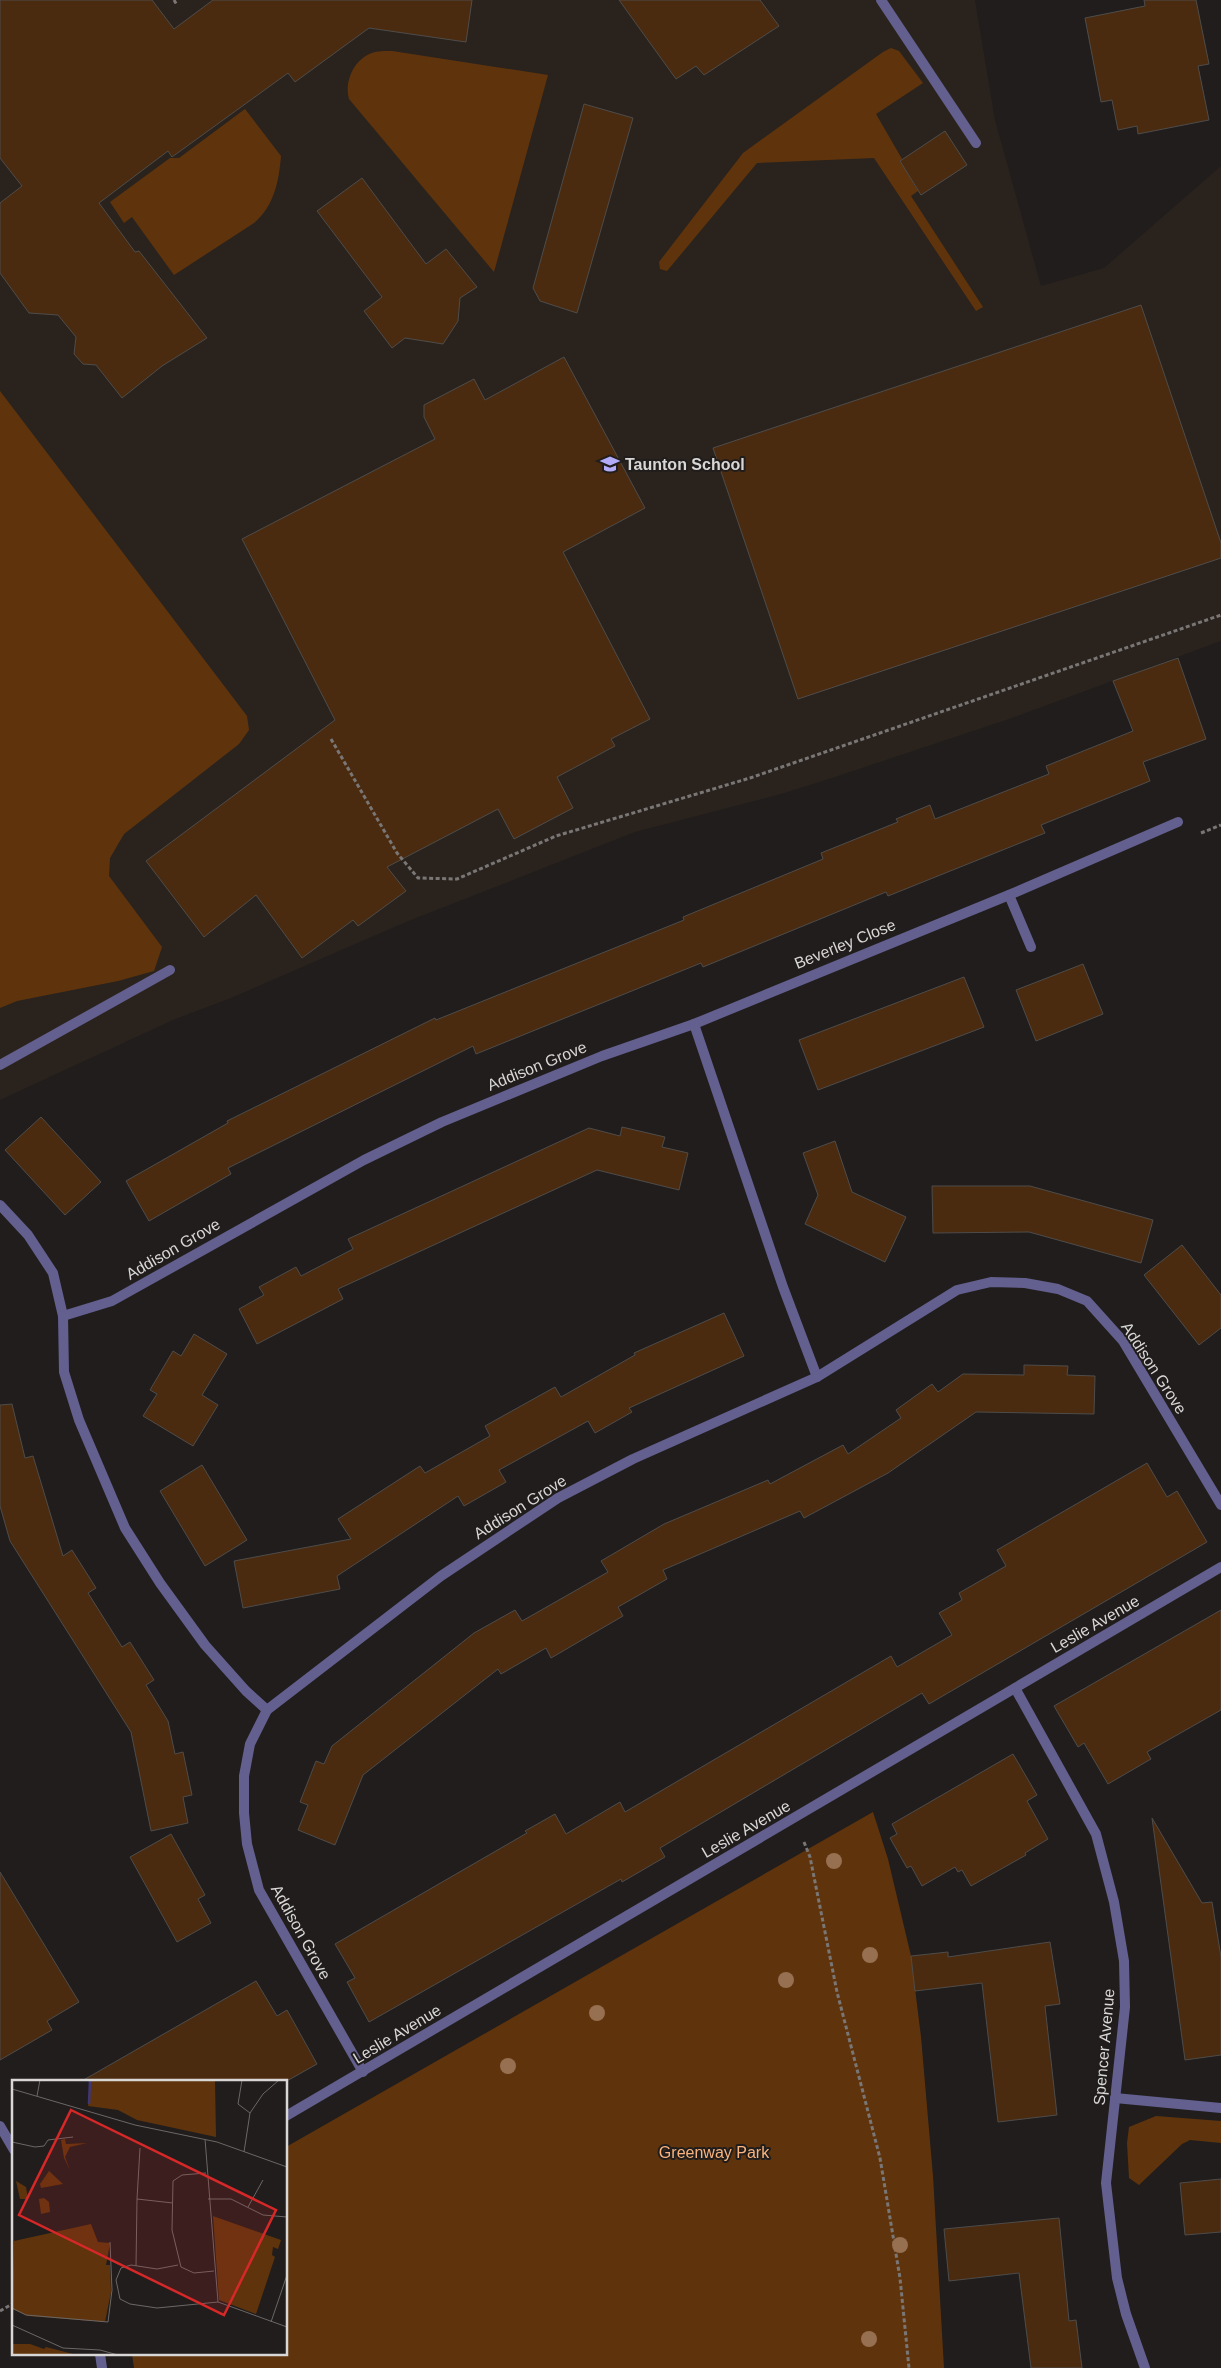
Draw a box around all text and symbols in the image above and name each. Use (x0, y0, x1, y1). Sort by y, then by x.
school or university icon: Taunton School (599, 453, 621, 475)
place label: Taunton School (625, 456, 745, 473)
street label: Beverley Close (792, 916, 898, 972)
street label: Addison Grove (485, 1038, 589, 1094)
street label: Addison Grove (123, 1215, 223, 1283)
street label: Addison Grove (1118, 1319, 1190, 1417)
street label: Addison Grove (471, 1472, 569, 1542)
street label: Leslie Avenue (1048, 1592, 1142, 1656)
street label: Leslie Avenue (699, 1797, 793, 1861)
street label: Addison Grove (268, 1882, 334, 1982)
street label: Spencer Avenue (1090, 1988, 1118, 2106)
street label: Leslie Avenue (350, 2001, 444, 2067)
inset map (12, 2080, 288, 2356)
park label: Greenway Park (659, 2144, 770, 2161)

